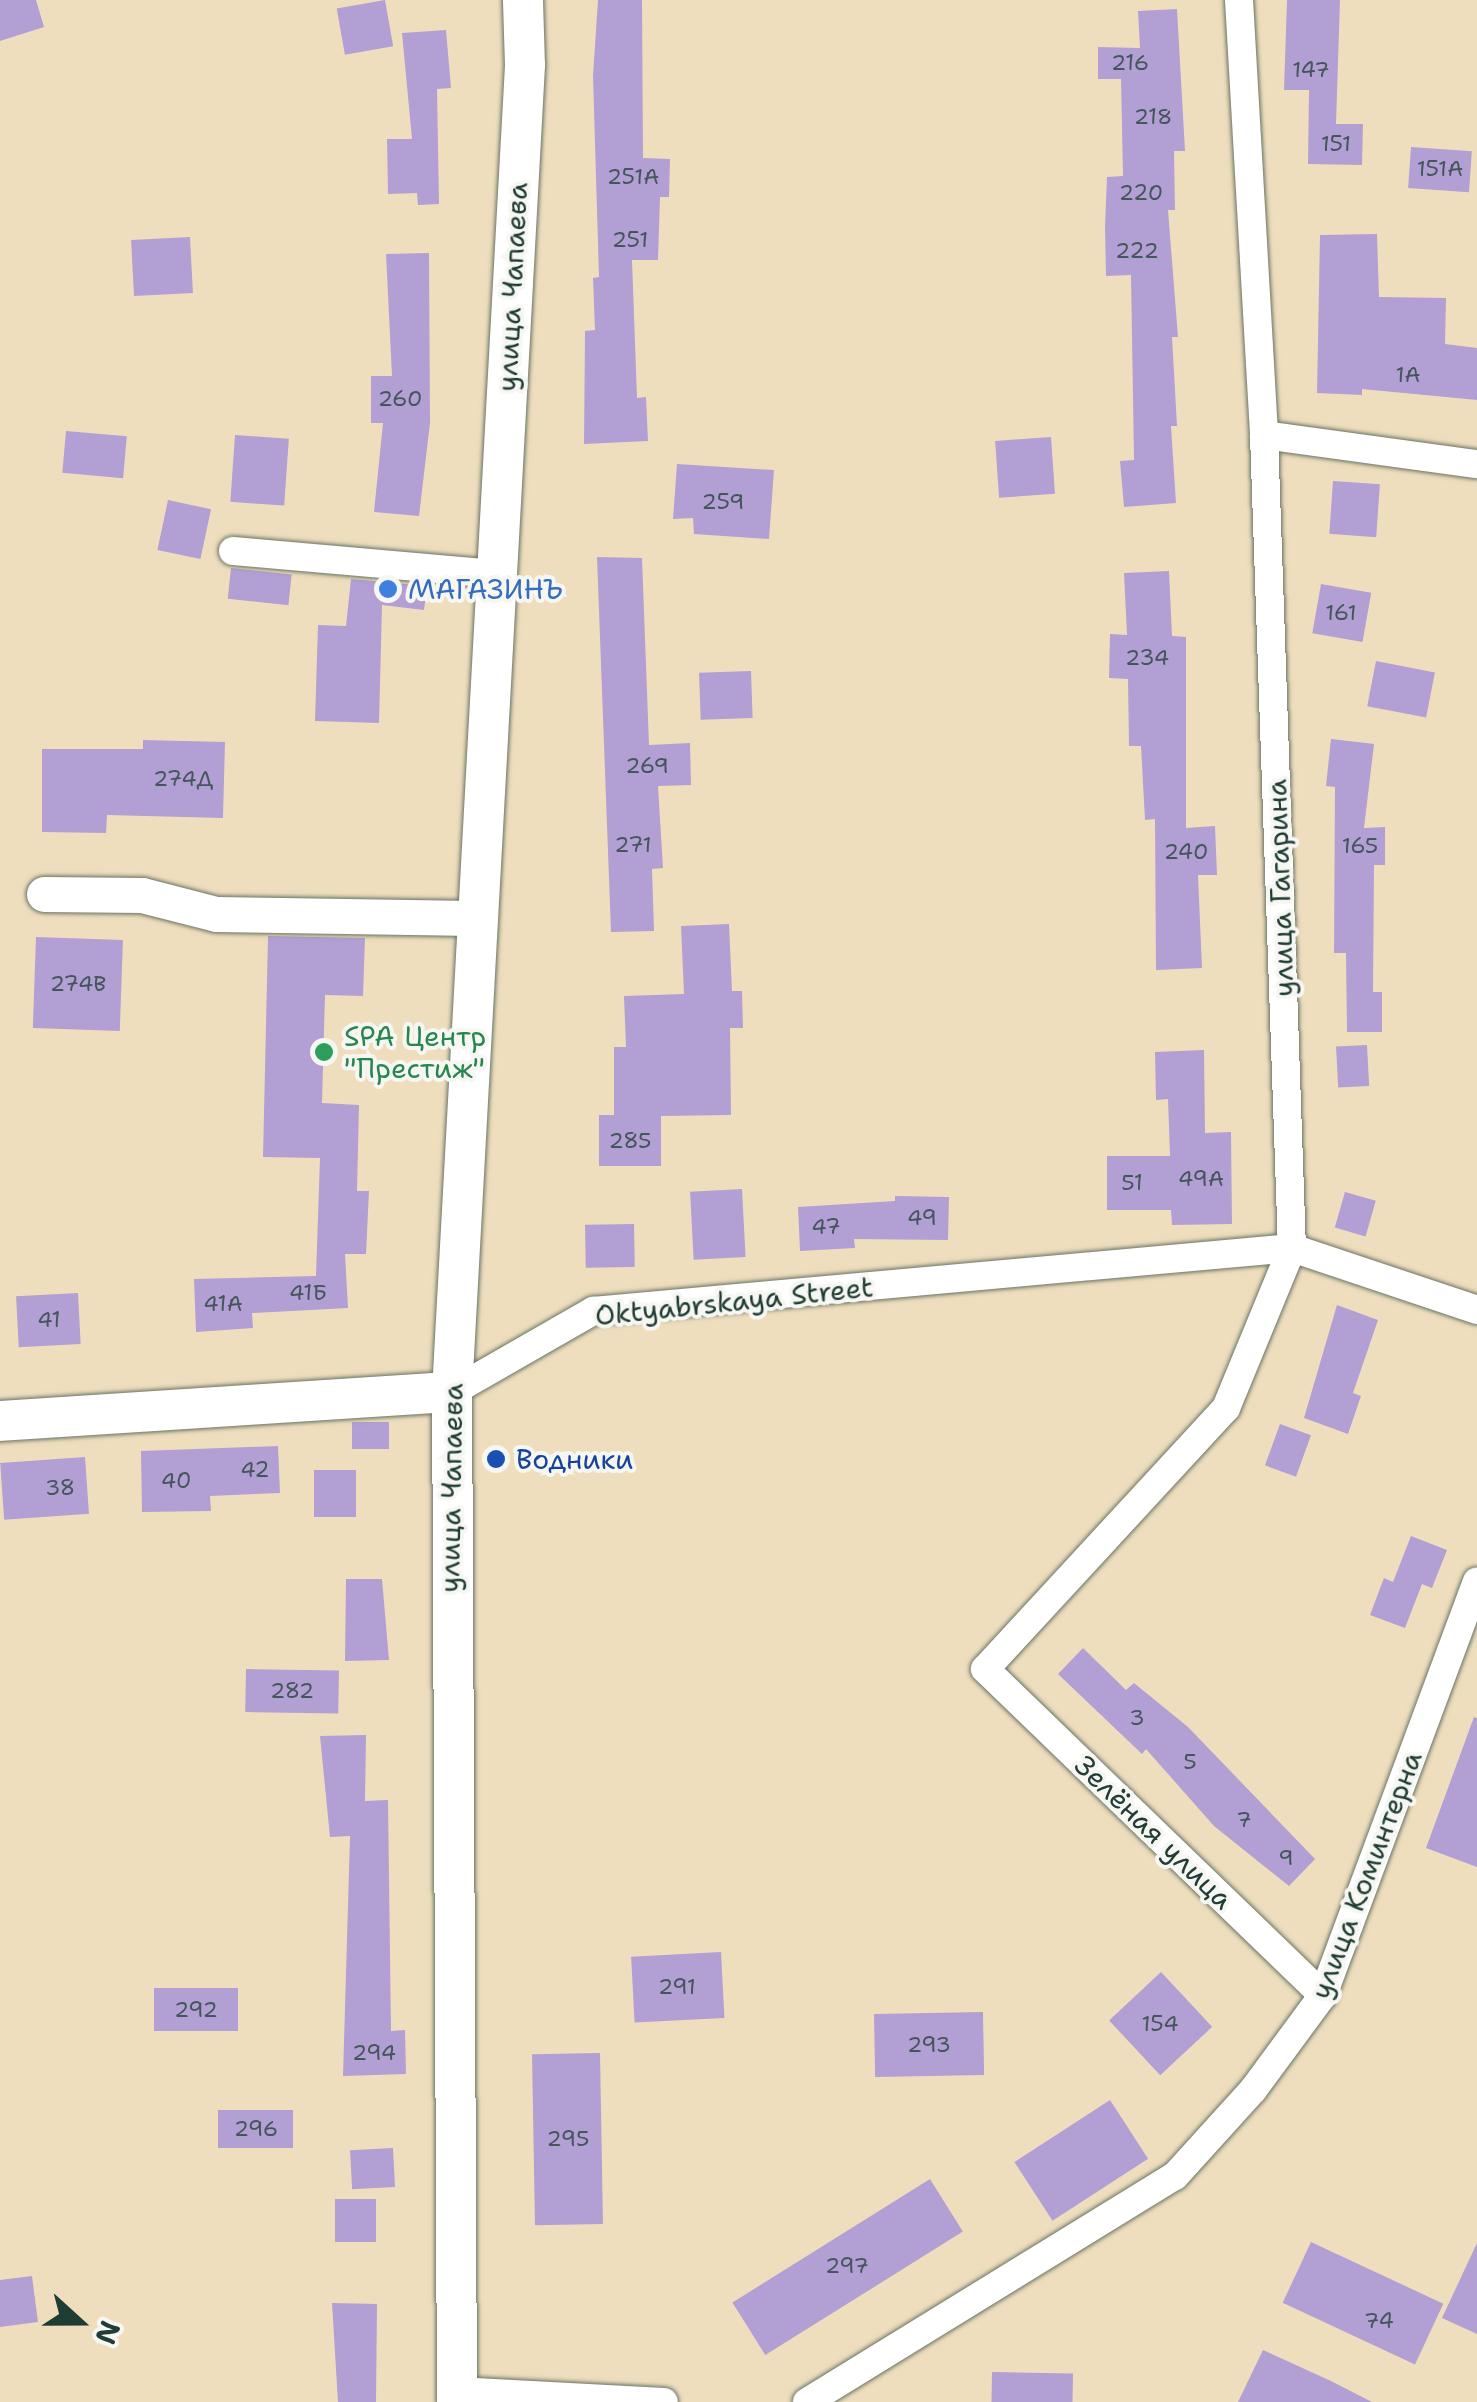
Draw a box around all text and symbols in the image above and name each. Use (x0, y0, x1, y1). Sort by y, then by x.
house number: 216 (1111, 50, 1149, 76)
house number: 147 (1292, 57, 1330, 83)
house number: 218 (1134, 104, 1172, 130)
house number: 151 (1321, 131, 1351, 157)
house number: 151А (1417, 156, 1463, 182)
house number: 251А (607, 164, 659, 190)
house number: 220 (1119, 180, 1163, 206)
street label: улица Чапаева (490, 182, 534, 392)
house number: 251 (612, 227, 648, 253)
house number: 222 (1115, 238, 1159, 264)
house number: 1А (1395, 362, 1421, 388)
house number: 260 (378, 386, 422, 412)
house number: 259 (702, 489, 744, 515)
place label: МАГАЗИНЪ (408, 572, 563, 606)
marker: МАГАЗИНЪ (377, 578, 399, 600)
house number: 161 (1325, 600, 1357, 626)
house number: 234 (1125, 645, 1169, 671)
house number: 269 (625, 753, 669, 779)
house number: 274Д (153, 766, 213, 792)
street label: улица Гагарина (1259, 779, 1301, 997)
house number: 271 (614, 832, 652, 858)
house number: 165 (1342, 833, 1378, 859)
house number: 240 (1164, 839, 1208, 865)
house number: 274В (50, 971, 106, 997)
place label: SPA Центр "Престиж" (344, 1019, 486, 1085)
marker: SPA Центр "Престиж" (313, 1041, 335, 1063)
house number: 285 (608, 1128, 652, 1154)
house number: 49А (1178, 1166, 1224, 1192)
house number: 51 (1121, 1170, 1143, 1196)
house number: 49 (907, 1205, 937, 1231)
house number: 47 (811, 1214, 841, 1240)
street label: Oktyabrskaya Street (593, 1270, 875, 1332)
house number: 41Б (289, 1280, 327, 1306)
house number: 41А (203, 1291, 243, 1317)
house number: 41 (37, 1307, 61, 1333)
street label: улица Чапаева (432, 1383, 470, 1593)
place label: Водники (516, 1442, 633, 1476)
marker: Водники (485, 1448, 507, 1470)
house number: 42 (240, 1457, 270, 1483)
house number: 40 (161, 1468, 191, 1494)
house number: 38 (45, 1475, 75, 1501)
house number: 282 (270, 1678, 314, 1704)
house number: 3 (1129, 1705, 1145, 1731)
street label: улица Коминтерна (1303, 1746, 1429, 2004)
street label: Зелёная улица (1068, 1748, 1240, 1916)
house number: 5 (1183, 1749, 1197, 1775)
house number: 7 (1236, 1807, 1252, 1833)
house number: 9 (1278, 1845, 1294, 1871)
house number: 291 (658, 1974, 696, 2000)
house number: 292 (174, 1997, 218, 2023)
house number: 154 (1141, 2011, 1179, 2037)
house number: 293 (907, 2032, 951, 2058)
house number: 294 (352, 2040, 396, 2066)
house number: 296 (234, 2116, 278, 2142)
house number: 295 (547, 2126, 589, 2152)
house number: 297 (825, 2253, 869, 2279)
north arrow (30, 2272, 130, 2372)
house number: 74 (1364, 2308, 1394, 2334)
text: N (86, 2316, 130, 2350)

